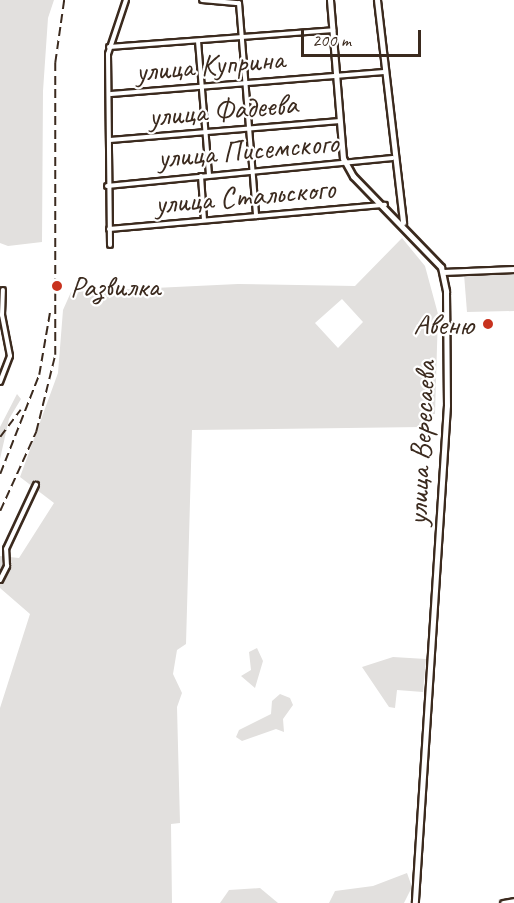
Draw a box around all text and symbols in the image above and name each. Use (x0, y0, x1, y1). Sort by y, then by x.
scale bar (304, 18, 424, 56)
text: 200 m (312, 29, 351, 51)
street label: улица Куприна (134, 41, 286, 89)
street label: улица Фадеева (147, 86, 299, 134)
street label: улица Писемского (155, 124, 341, 176)
street label: улица Стальского (155, 170, 335, 222)
place label: Развилка (70, 268, 160, 304)
marker: Развилка (48, 277, 66, 295)
place label: Авеню (413, 306, 474, 342)
marker: Авеню (479, 315, 497, 333)
street label: улица Вересаева (399, 360, 443, 526)

